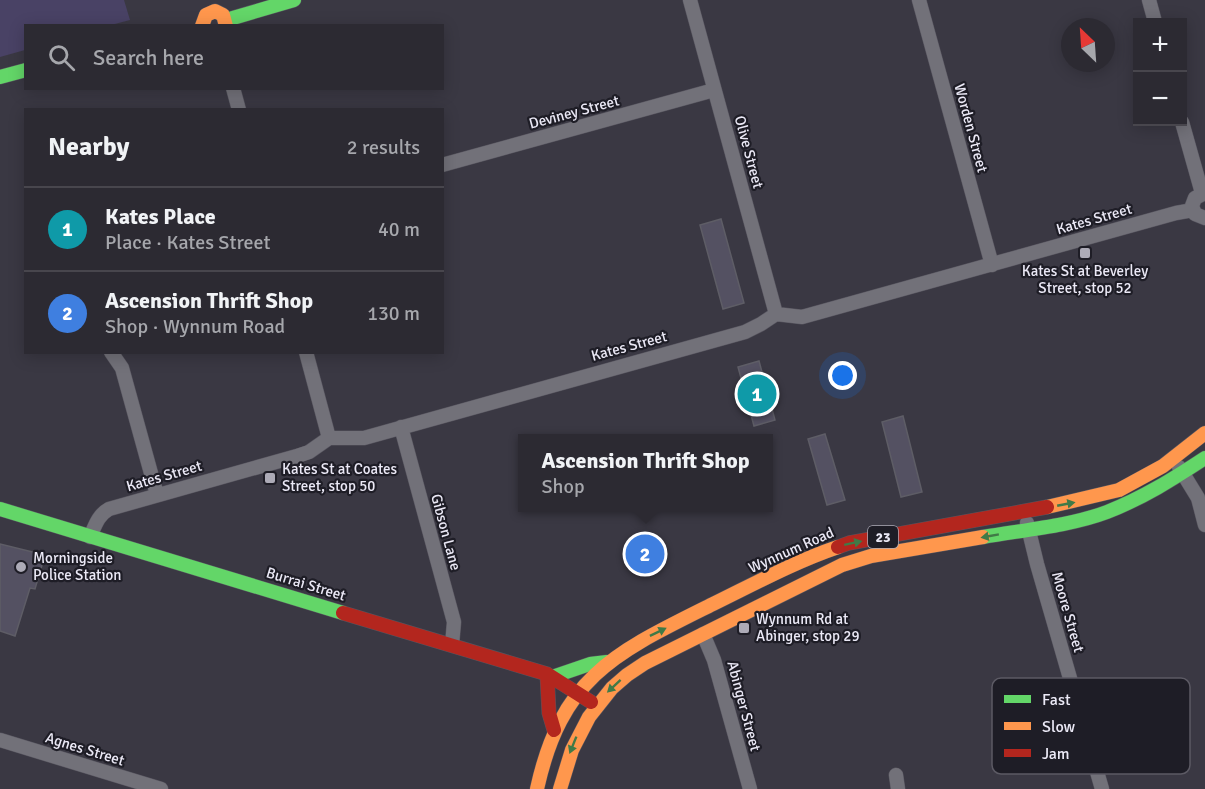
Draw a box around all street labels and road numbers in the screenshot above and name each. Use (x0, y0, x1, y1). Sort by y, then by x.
street label: Worden Street (950, 82, 992, 174)
street label: Deviney Street (527, 91, 621, 133)
street label: Olive Street (731, 114, 767, 190)
street label: Kates Street (1054, 200, 1134, 238)
street label: Kates Street (589, 327, 669, 365)
street label: Kates Street (124, 457, 204, 495)
street label: Gibson Lane (427, 492, 465, 572)
street label: Wynnum Road (745, 523, 837, 577)
road number: 23 (868, 526, 898, 548)
street label: Burrai Street (264, 563, 348, 605)
street label: Moore Street (1048, 570, 1088, 654)
street label: Abinger Street (723, 659, 765, 753)
street label: Agnes Street (43, 728, 127, 770)

